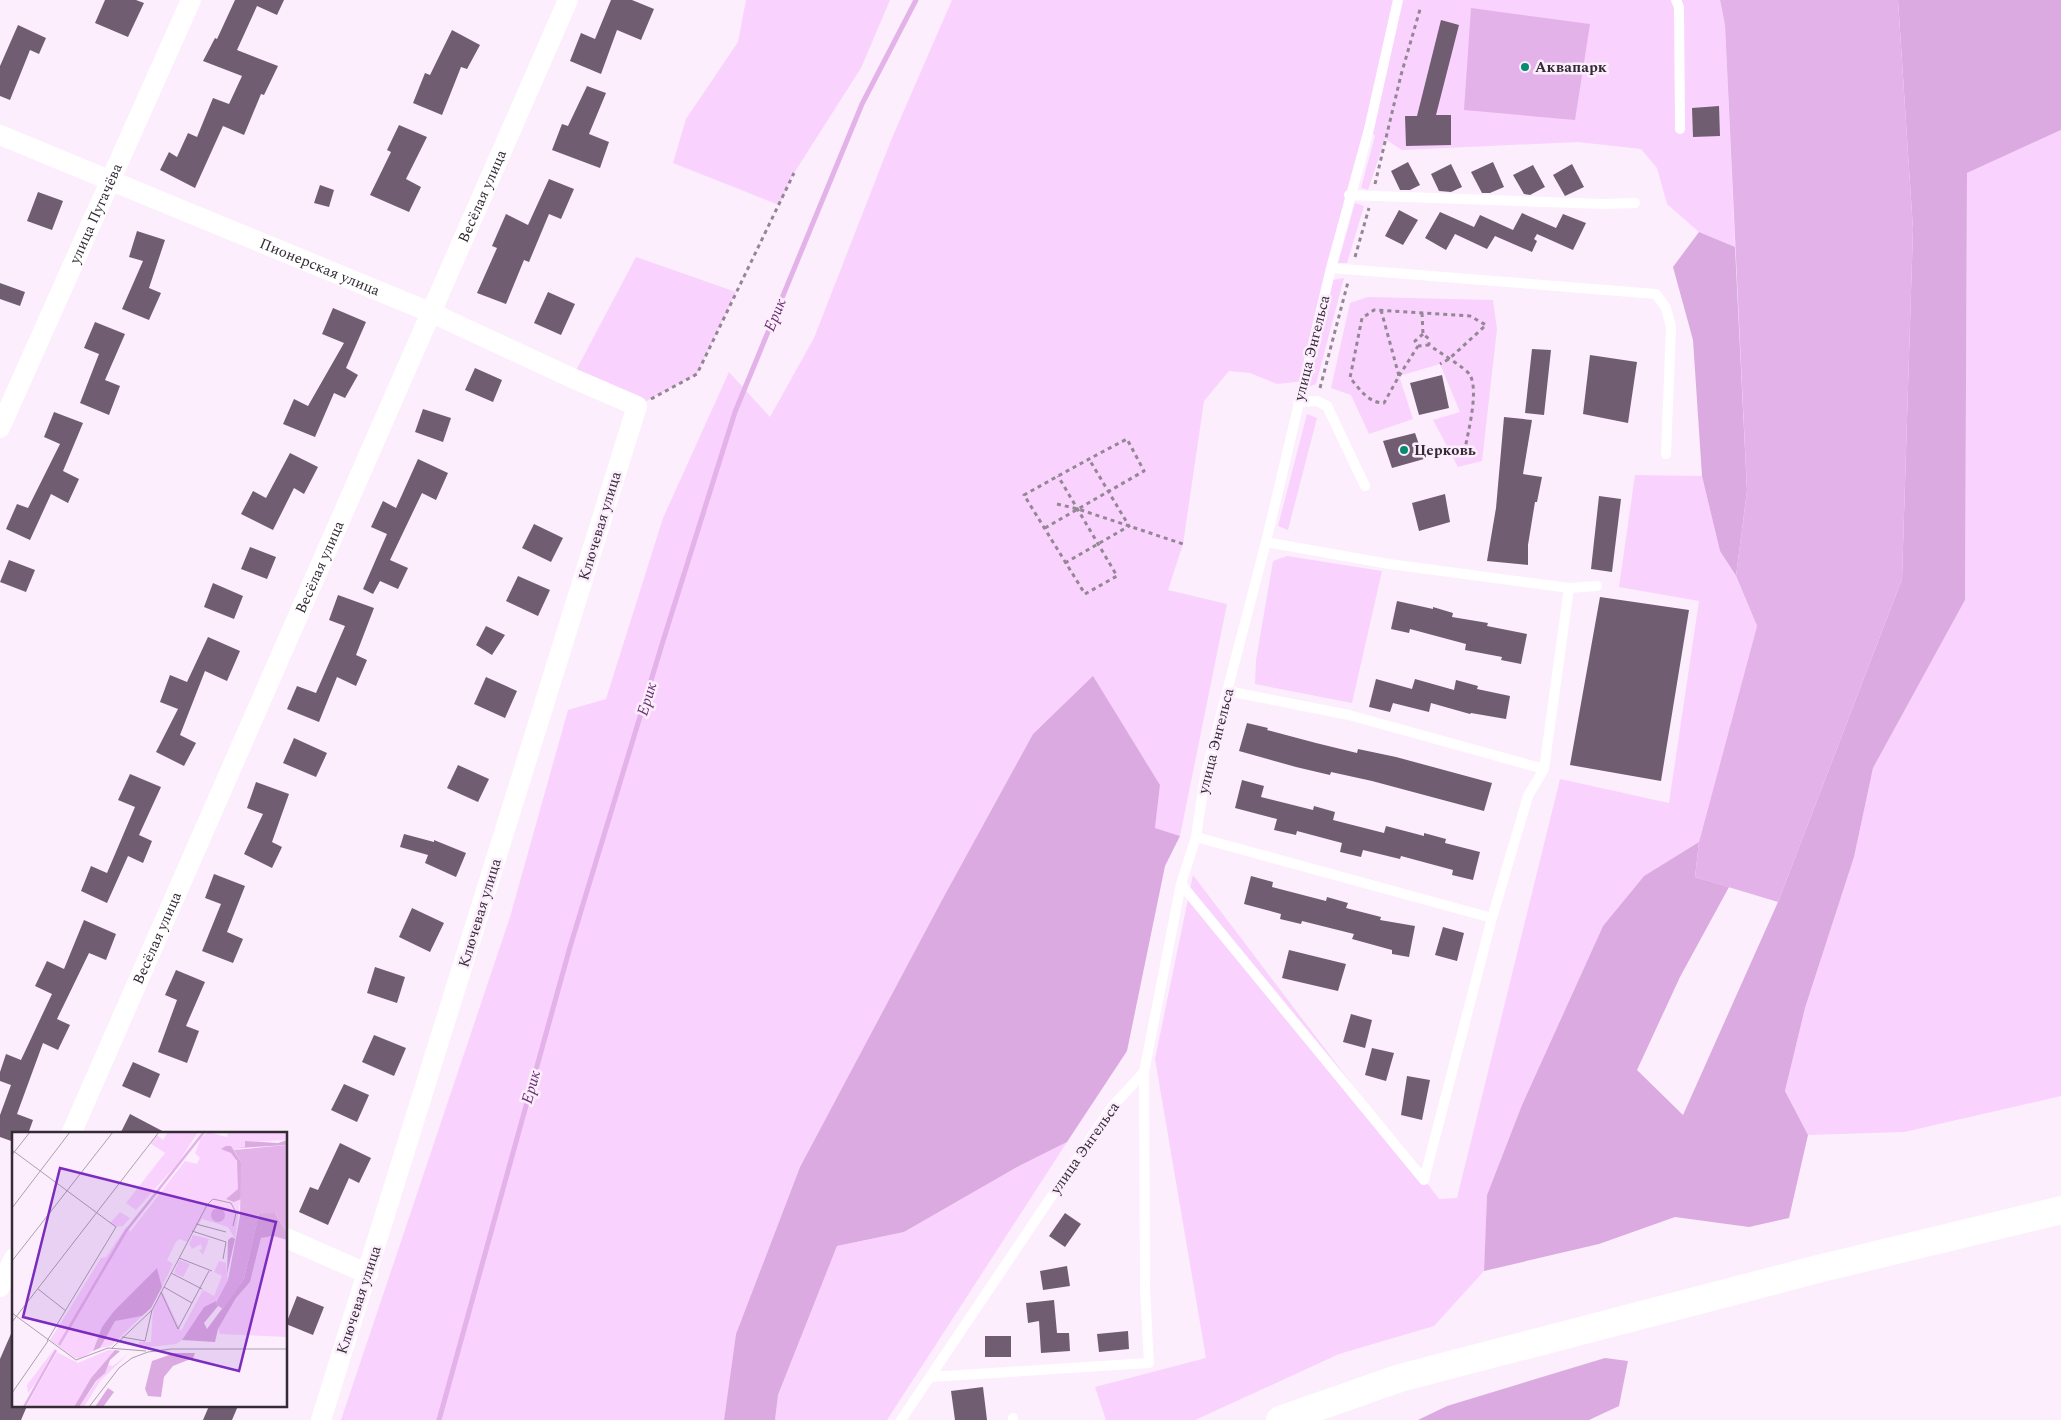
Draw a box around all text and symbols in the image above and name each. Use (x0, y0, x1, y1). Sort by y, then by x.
place label: Аквапарк (1535, 56, 1607, 79)
marker: Аквапарк (1519, 61, 1531, 73)
street label: Весёлая улица (452, 145, 513, 246)
street label: улица Пугачёва (63, 159, 129, 268)
street label: Пионерская улица (256, 232, 384, 302)
street label: улица Энгельса (1288, 292, 1336, 404)
water label: Ерик (758, 294, 793, 335)
place label: Церковь (1414, 439, 1476, 462)
marker: Церковь (1398, 444, 1410, 456)
street label: Ключевая улица (572, 468, 628, 583)
street label: Весёлая улица (289, 516, 350, 617)
water label: Ерик (631, 679, 664, 719)
street label: улица Энгельса (1192, 685, 1240, 797)
street label: Ключевая улица (452, 855, 508, 970)
street label: Весёлая улица (126, 887, 188, 988)
water label: Ерик (515, 1067, 547, 1107)
street label: улица Энгельса (1044, 1097, 1126, 1200)
inset map (12, 1132, 288, 1408)
street label: Ключевая улица (331, 1242, 388, 1357)

